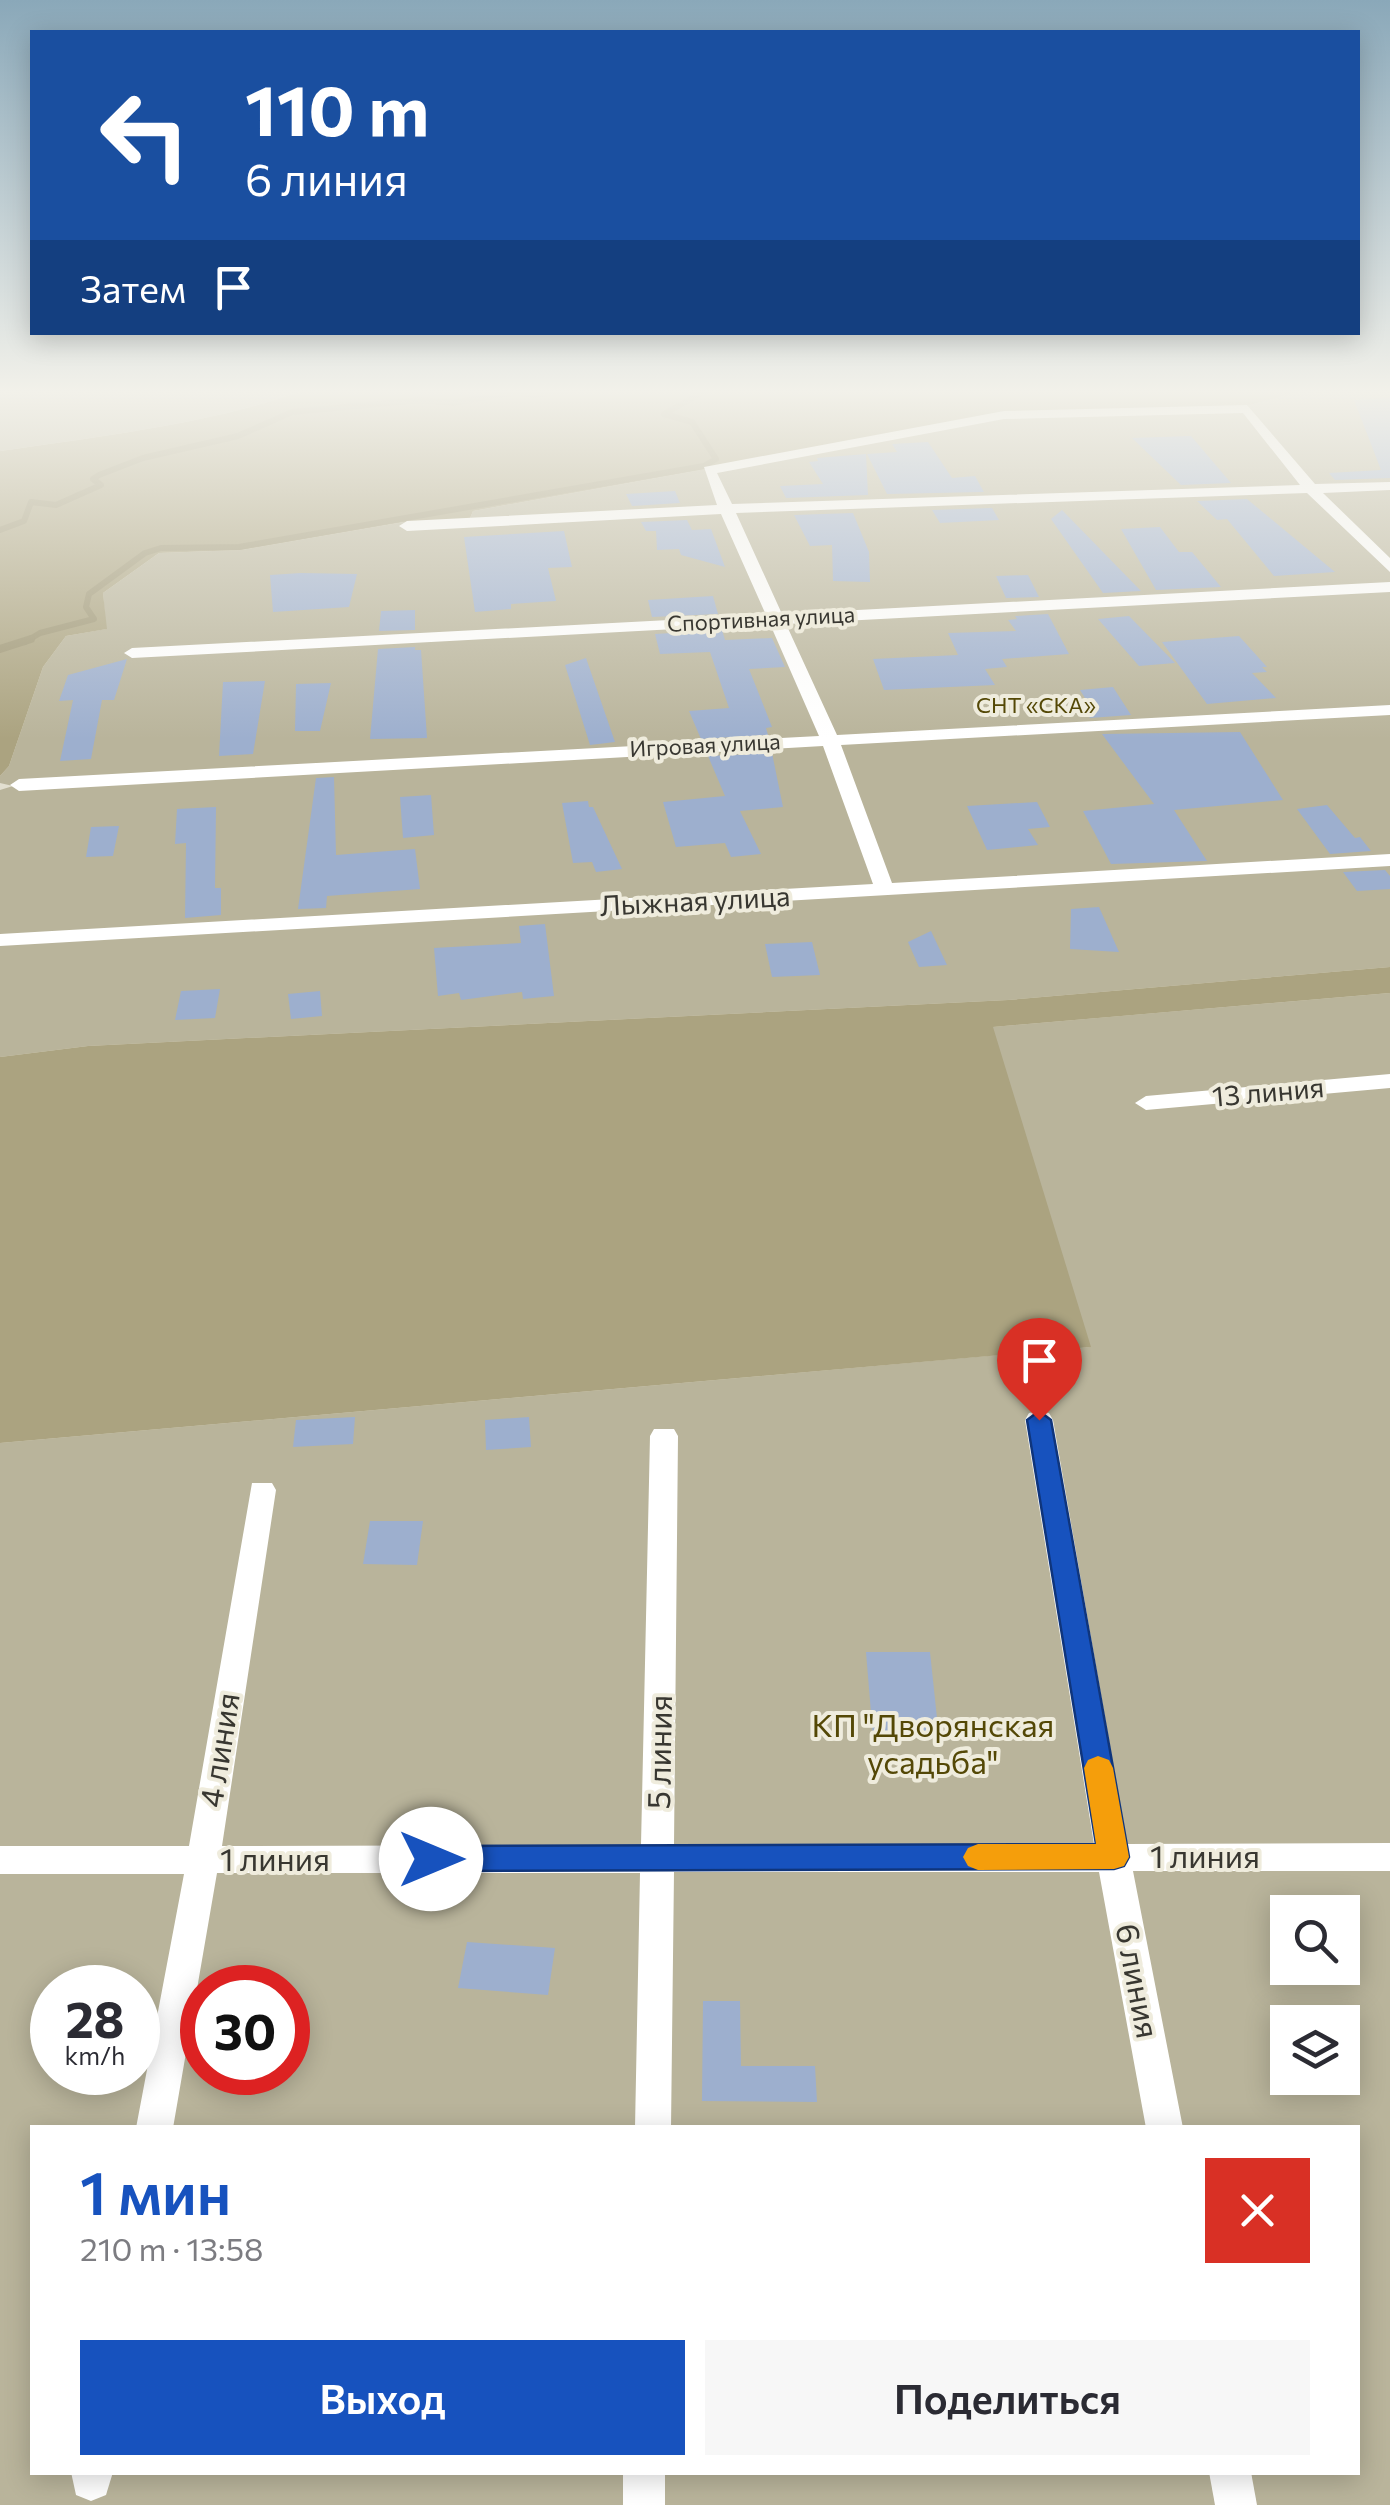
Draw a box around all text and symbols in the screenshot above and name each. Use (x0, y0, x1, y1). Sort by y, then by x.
text: 110 m (245, 65, 429, 150)
icon: left (80, 70, 210, 200)
text: 6 линия (245, 150, 408, 205)
icon: arrive (206, 260, 261, 315)
text: Затем (80, 264, 186, 311)
street label: Спортивная улица (666, 600, 856, 637)
park label: СНТ «СКА» (976, 691, 1096, 718)
street label: Игровая улица (629, 727, 781, 762)
street label: Лыжная улица (599, 878, 791, 922)
street label: 13 линия (1211, 1069, 1325, 1113)
pin (997, 1318, 1082, 1421)
icon: arrive (1012, 1333, 1067, 1388)
street label: 4 линия (189, 1689, 247, 1810)
street label: 5 линия (637, 1694, 679, 1810)
park label: КП "Дворянская усадьба" (812, 1704, 1054, 1781)
position arrow (379, 1807, 483, 1911)
street label: 1 линия (1150, 1835, 1260, 1875)
street label: 1 линия (220, 1838, 330, 1878)
map controls (1270, 1895, 1360, 2095)
button: search (1270, 1895, 1360, 1985)
street label: 6 линия (1108, 1920, 1170, 2041)
speed limit sign: 30 (180, 1965, 310, 2095)
text: 28 (65, 1987, 125, 2048)
button: layers (1270, 2005, 1360, 2095)
text: km/h (65, 2040, 125, 2070)
text: 1 мин (80, 2154, 231, 2227)
button: close (1205, 2158, 1310, 2263)
text: 210 m · 13:58 (80, 2228, 263, 2268)
button: Выход (80, 2340, 685, 2455)
button: Поделиться (705, 2340, 1310, 2455)

